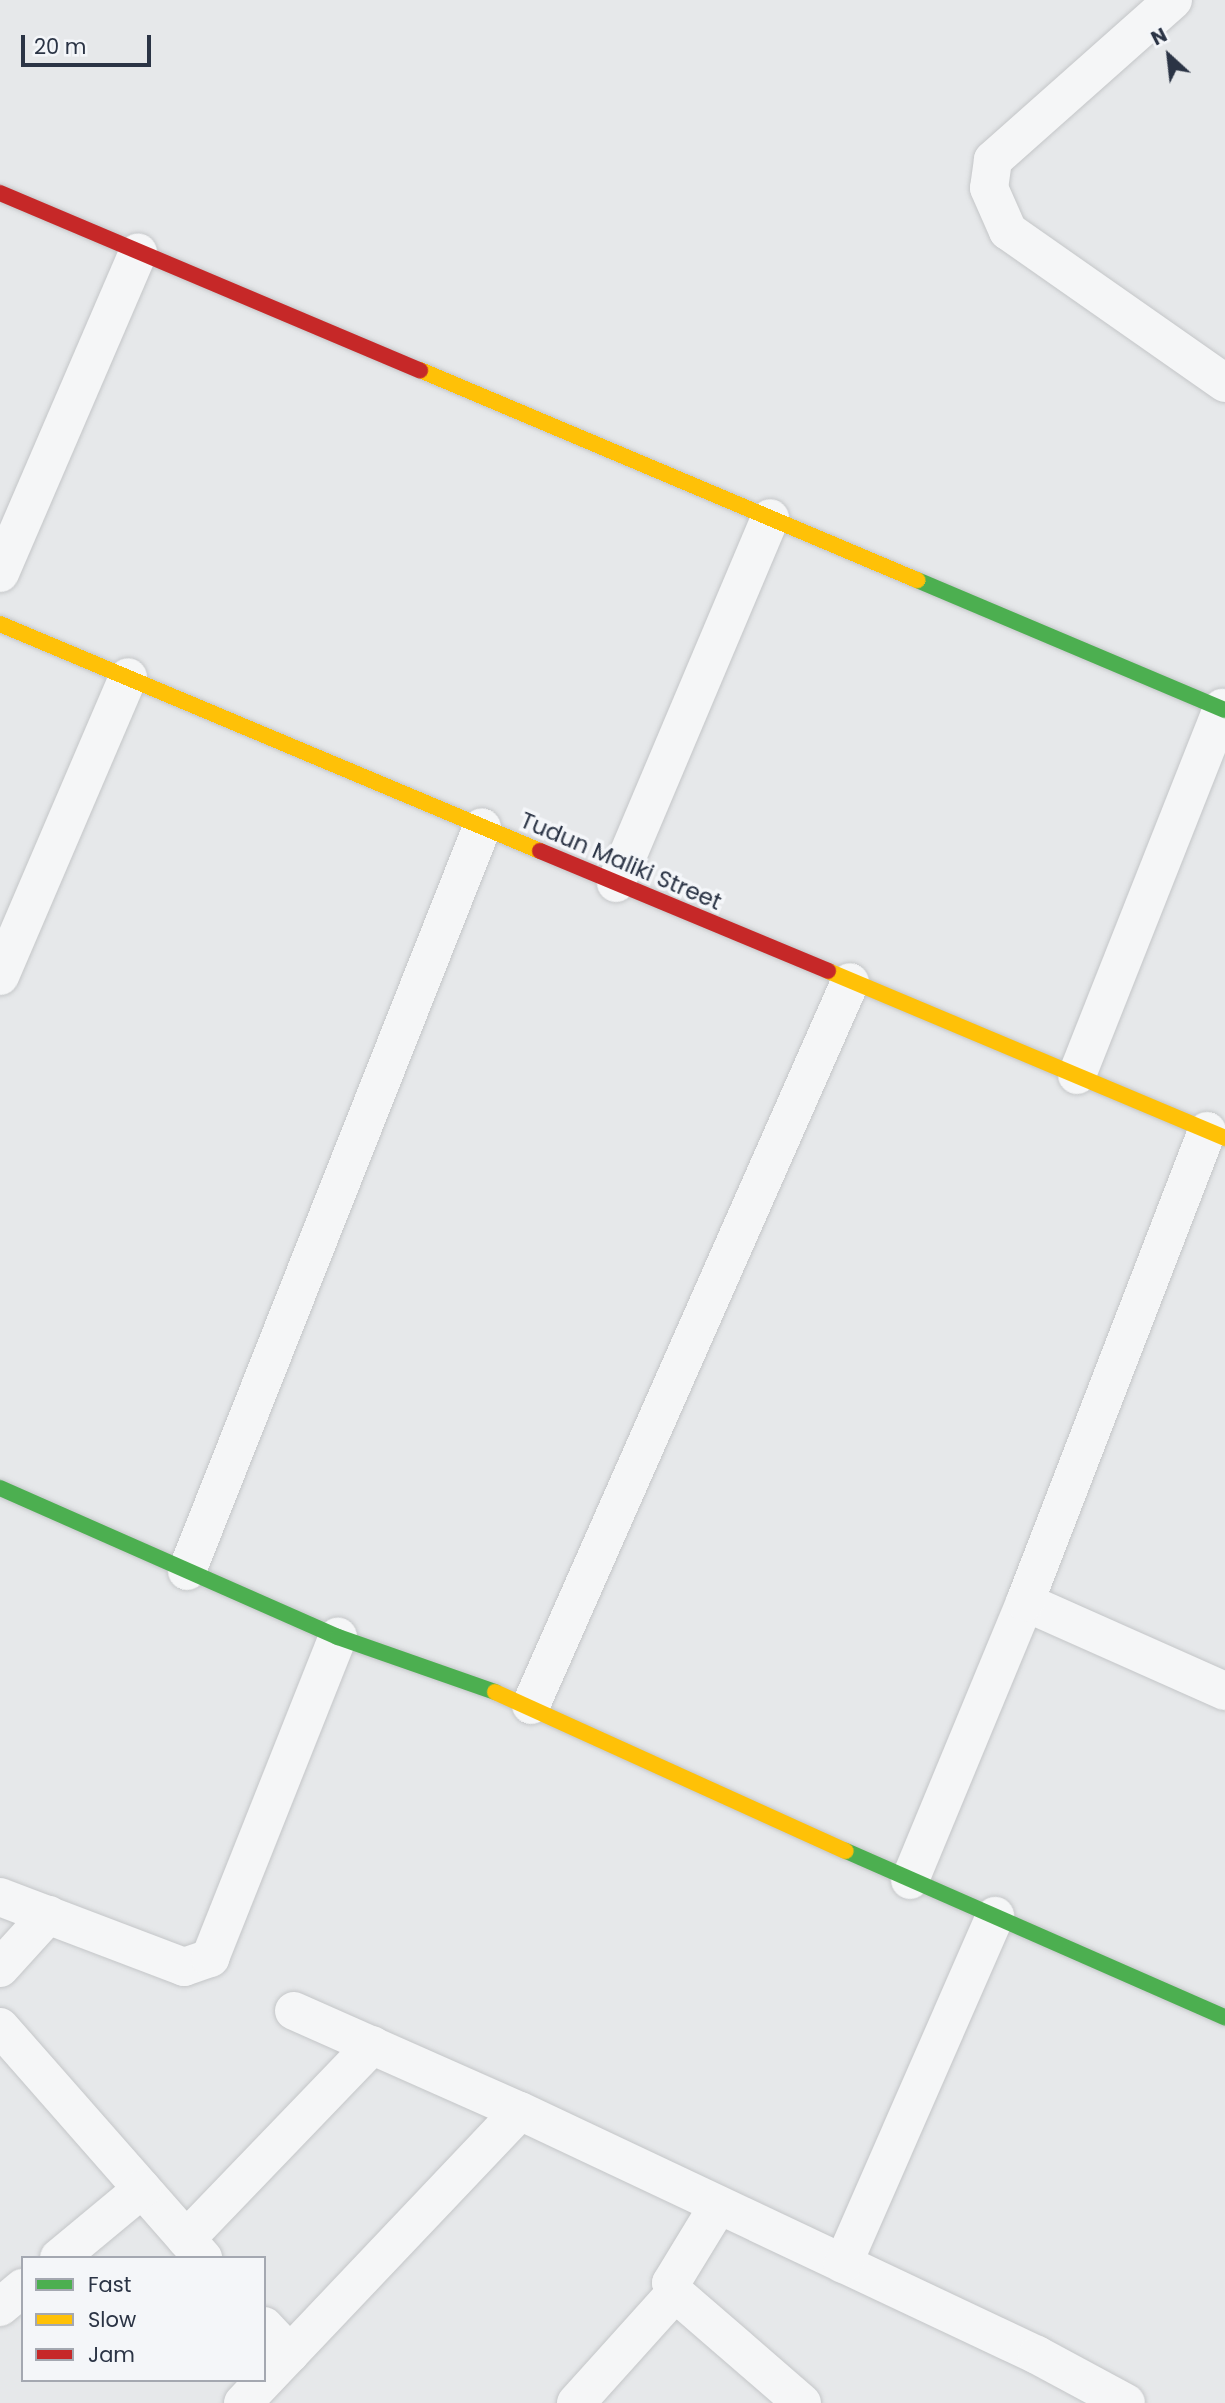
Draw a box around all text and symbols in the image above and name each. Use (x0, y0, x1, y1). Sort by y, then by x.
scale bar (24, 21, 154, 65)
north arrow (1134, 21, 1204, 91)
text: N (1147, 22, 1172, 52)
text: 20 m (34, 32, 87, 61)
street label: Tudun Maliki Street (516, 806, 726, 916)
legend (21, 2256, 266, 2382)
text: Fast (88, 2270, 131, 2299)
text: Slow (88, 2305, 136, 2334)
text: Jam (88, 2340, 135, 2369)

